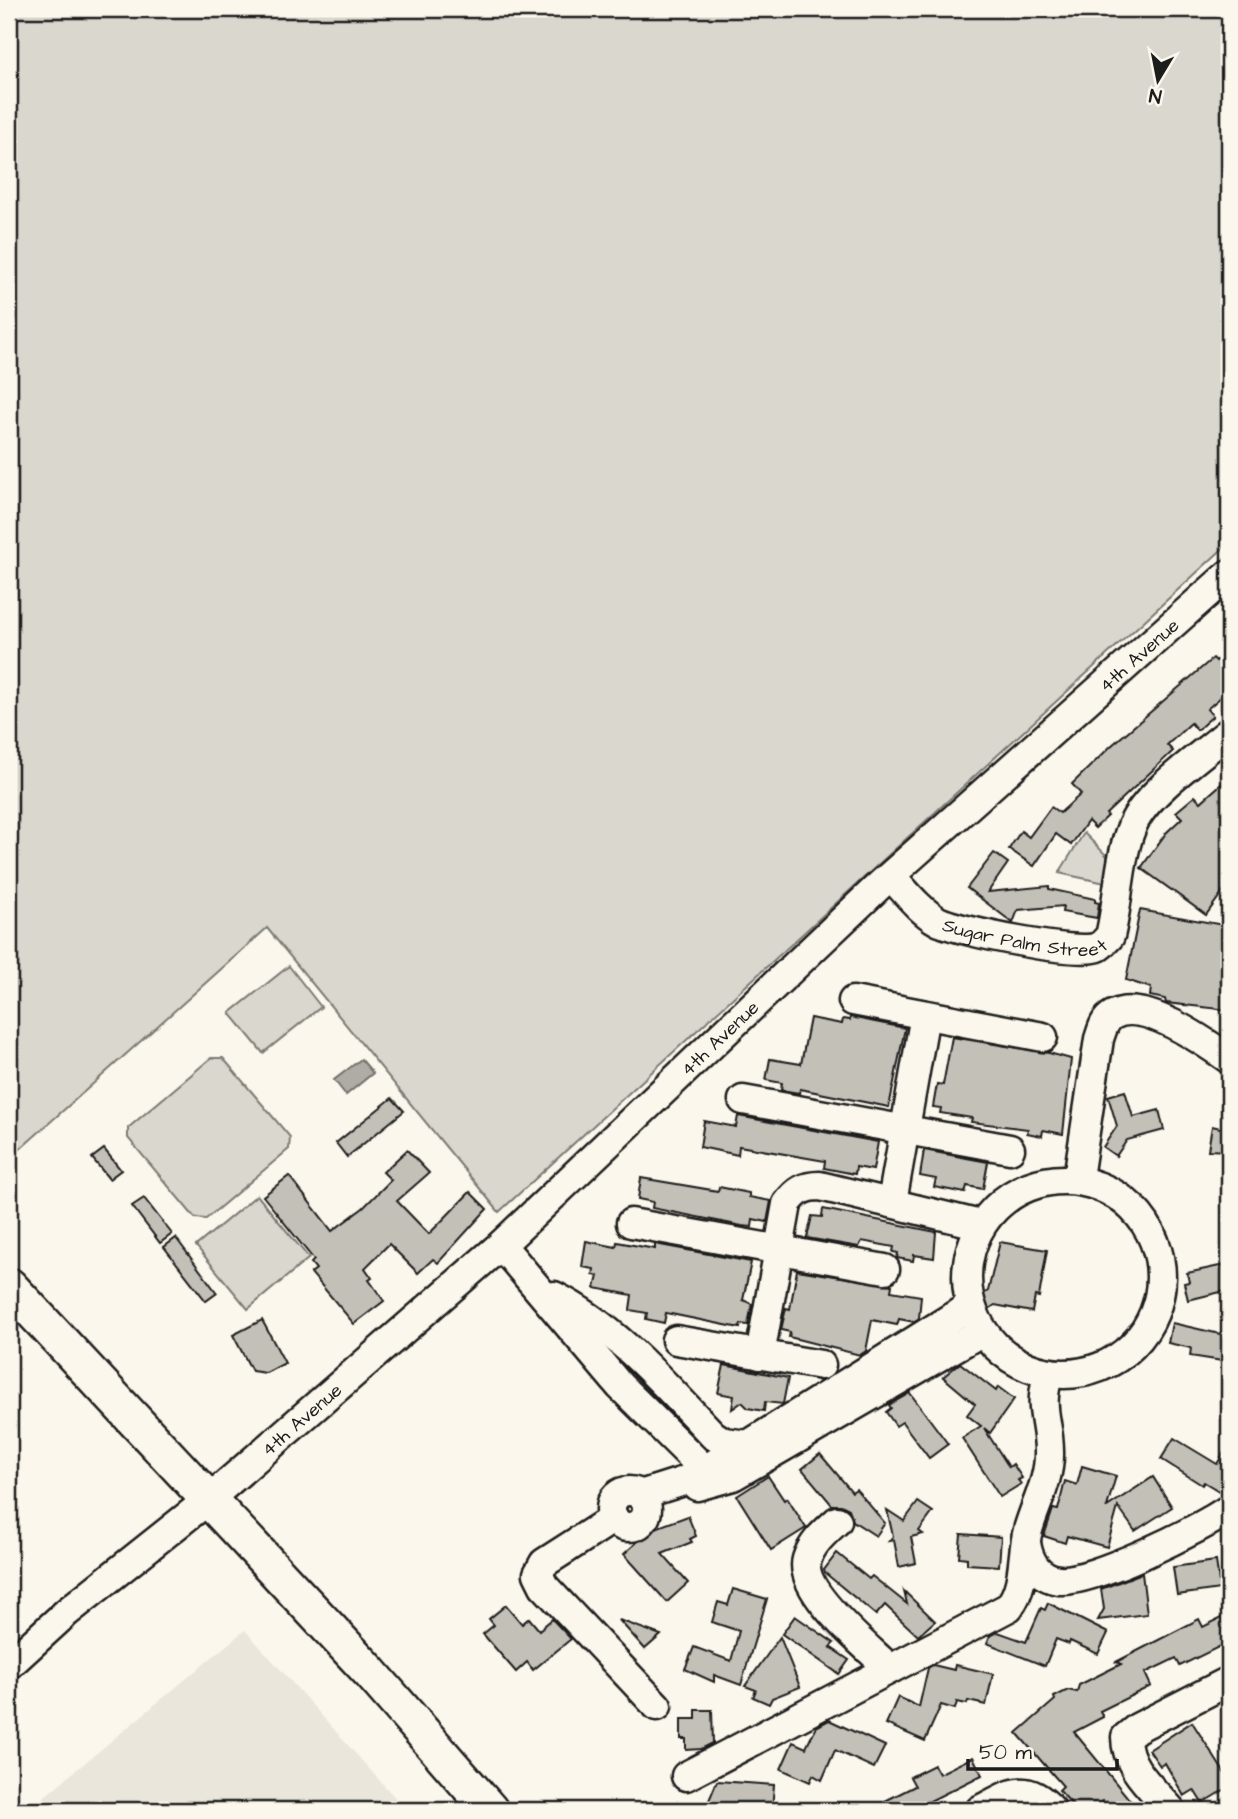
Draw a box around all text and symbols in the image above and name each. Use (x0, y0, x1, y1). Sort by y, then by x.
north arrow (1122, 46, 1192, 116)
text: N (1147, 81, 1164, 110)
street label: 4th Avenue (1093, 613, 1186, 699)
street label: Sugar Palm Street (939, 912, 1114, 964)
street label: 4th Avenue (675, 995, 766, 1083)
street label: 4th Avenue (256, 1377, 348, 1463)
scale bar (968, 1728, 1117, 1772)
text: 50 m (979, 1738, 1033, 1767)

